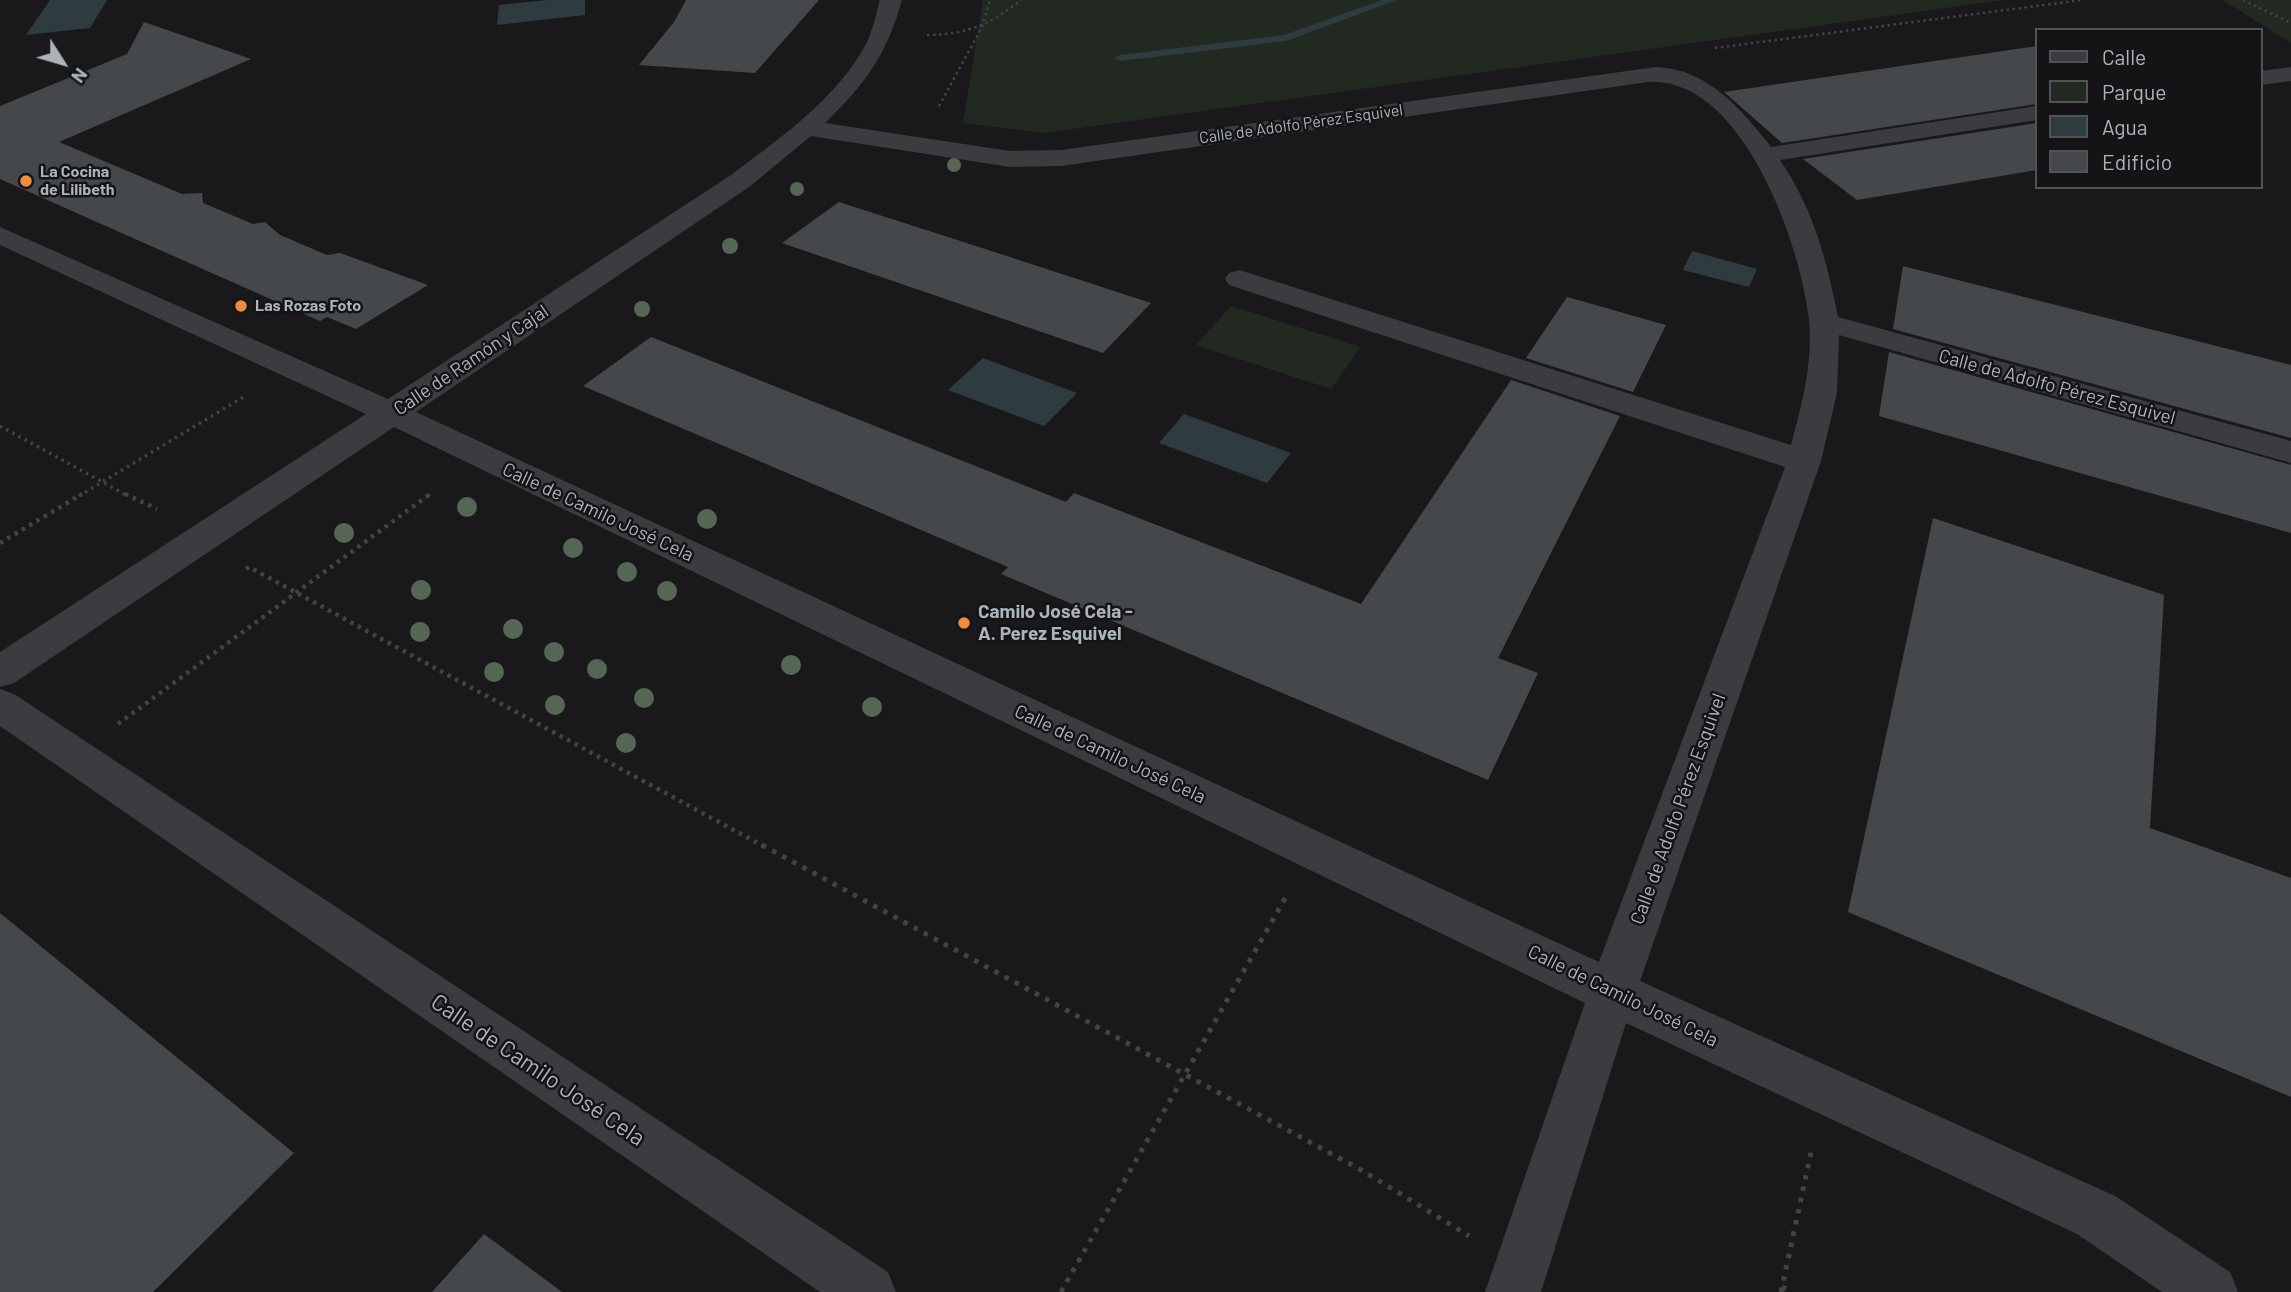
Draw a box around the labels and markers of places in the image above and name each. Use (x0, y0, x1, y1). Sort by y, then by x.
place label: La Cocina de Lilibeth (40, 162, 115, 200)
marker: La Cocina de Lilibeth (18, 173, 34, 189)
place label: Las Rozas Foto (255, 296, 361, 316)
marker: Las Rozas Foto (233, 298, 249, 314)
place label: Camilo José Cela - A. Perez Esquivel (978, 601, 1133, 645)
marker: Camilo José Cela - A. Perez Esquivel (956, 615, 972, 631)

